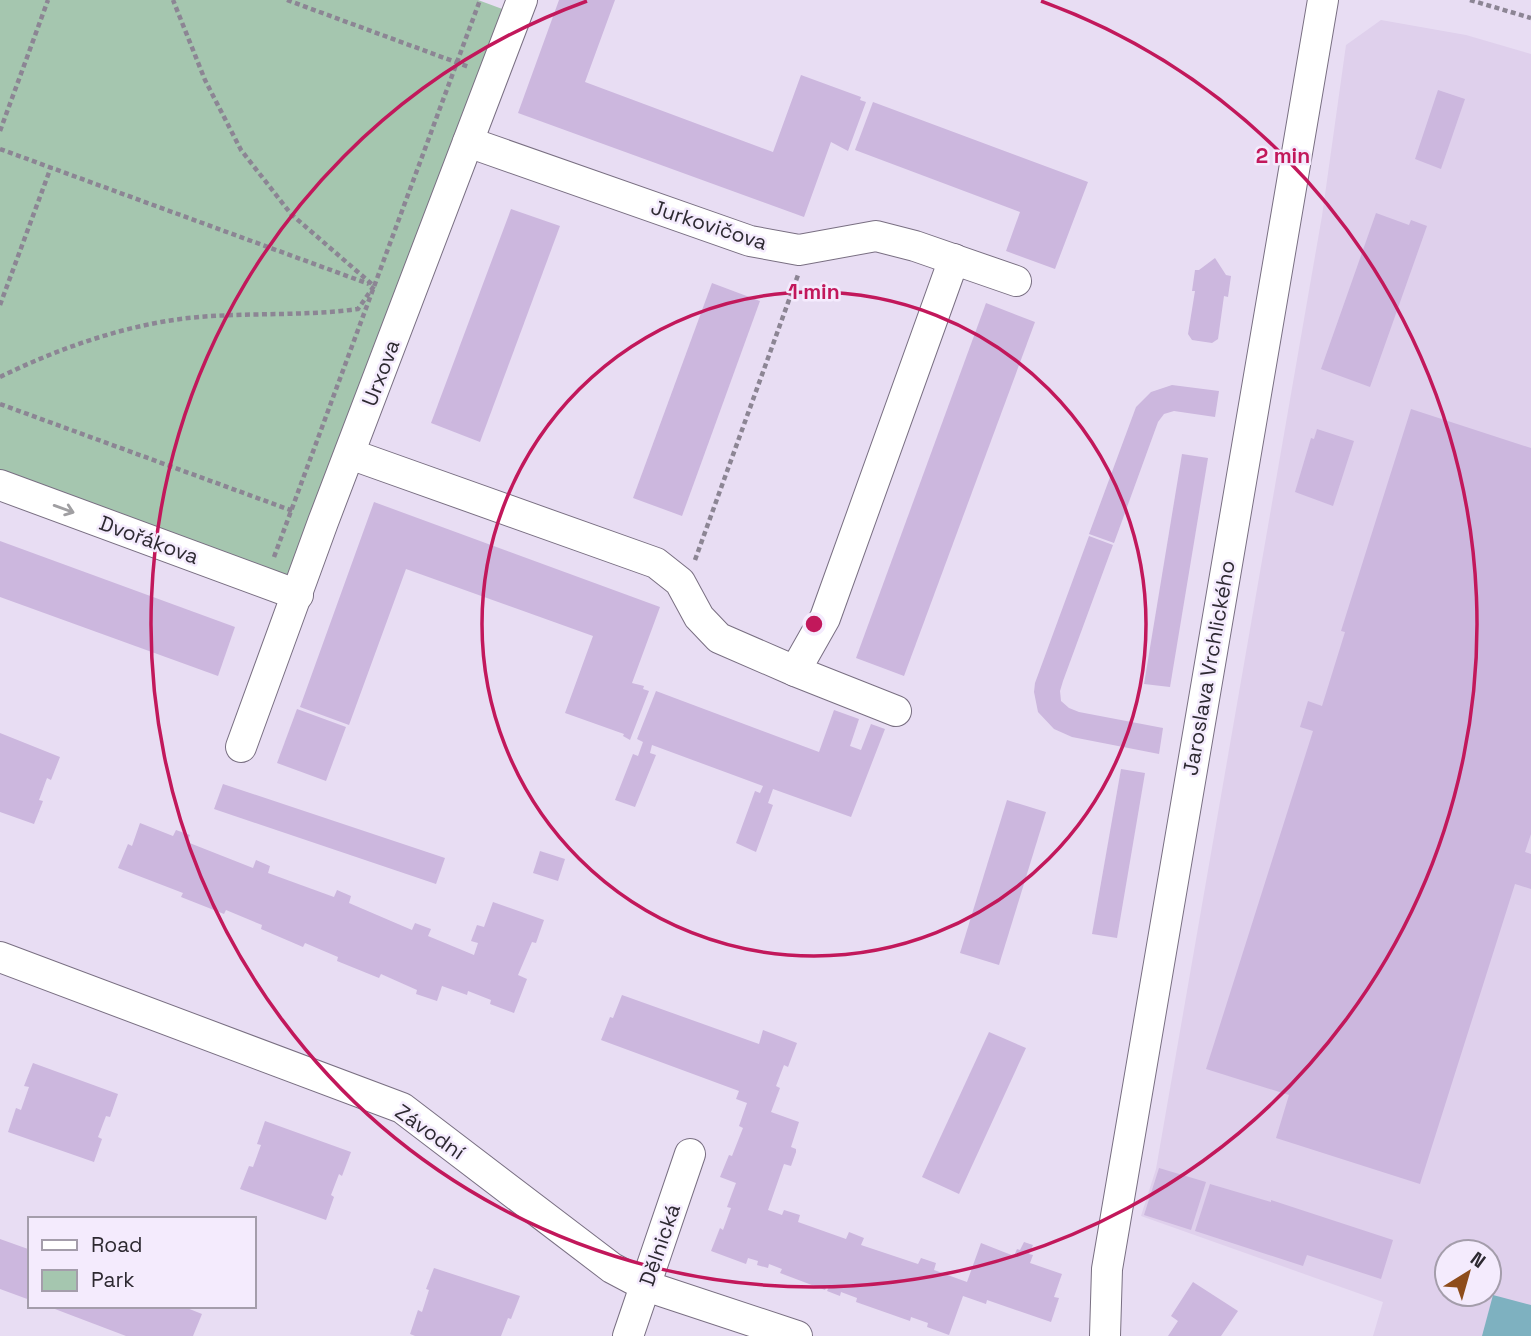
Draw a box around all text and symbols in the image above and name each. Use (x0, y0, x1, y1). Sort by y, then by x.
text: 2 min (1256, 142, 1310, 169)
street label: Jurkovičova (648, 193, 771, 256)
text: 1 min (788, 278, 840, 305)
street label: Urxova (356, 336, 406, 410)
one-way arrow (53, 503, 75, 516)
street label: Dvořákova (96, 509, 203, 570)
street label: Jaroslava Vrchlického (1176, 558, 1241, 778)
centre of rings (802, 612, 826, 636)
street label: Závodní (390, 1098, 471, 1166)
street label: Dělnická (633, 1200, 686, 1290)
legend (28, 1217, 256, 1308)
text: Road (91, 1231, 143, 1258)
north arrow (1433, 1238, 1503, 1308)
text: N (1465, 1246, 1491, 1274)
text: Park (91, 1266, 135, 1293)

